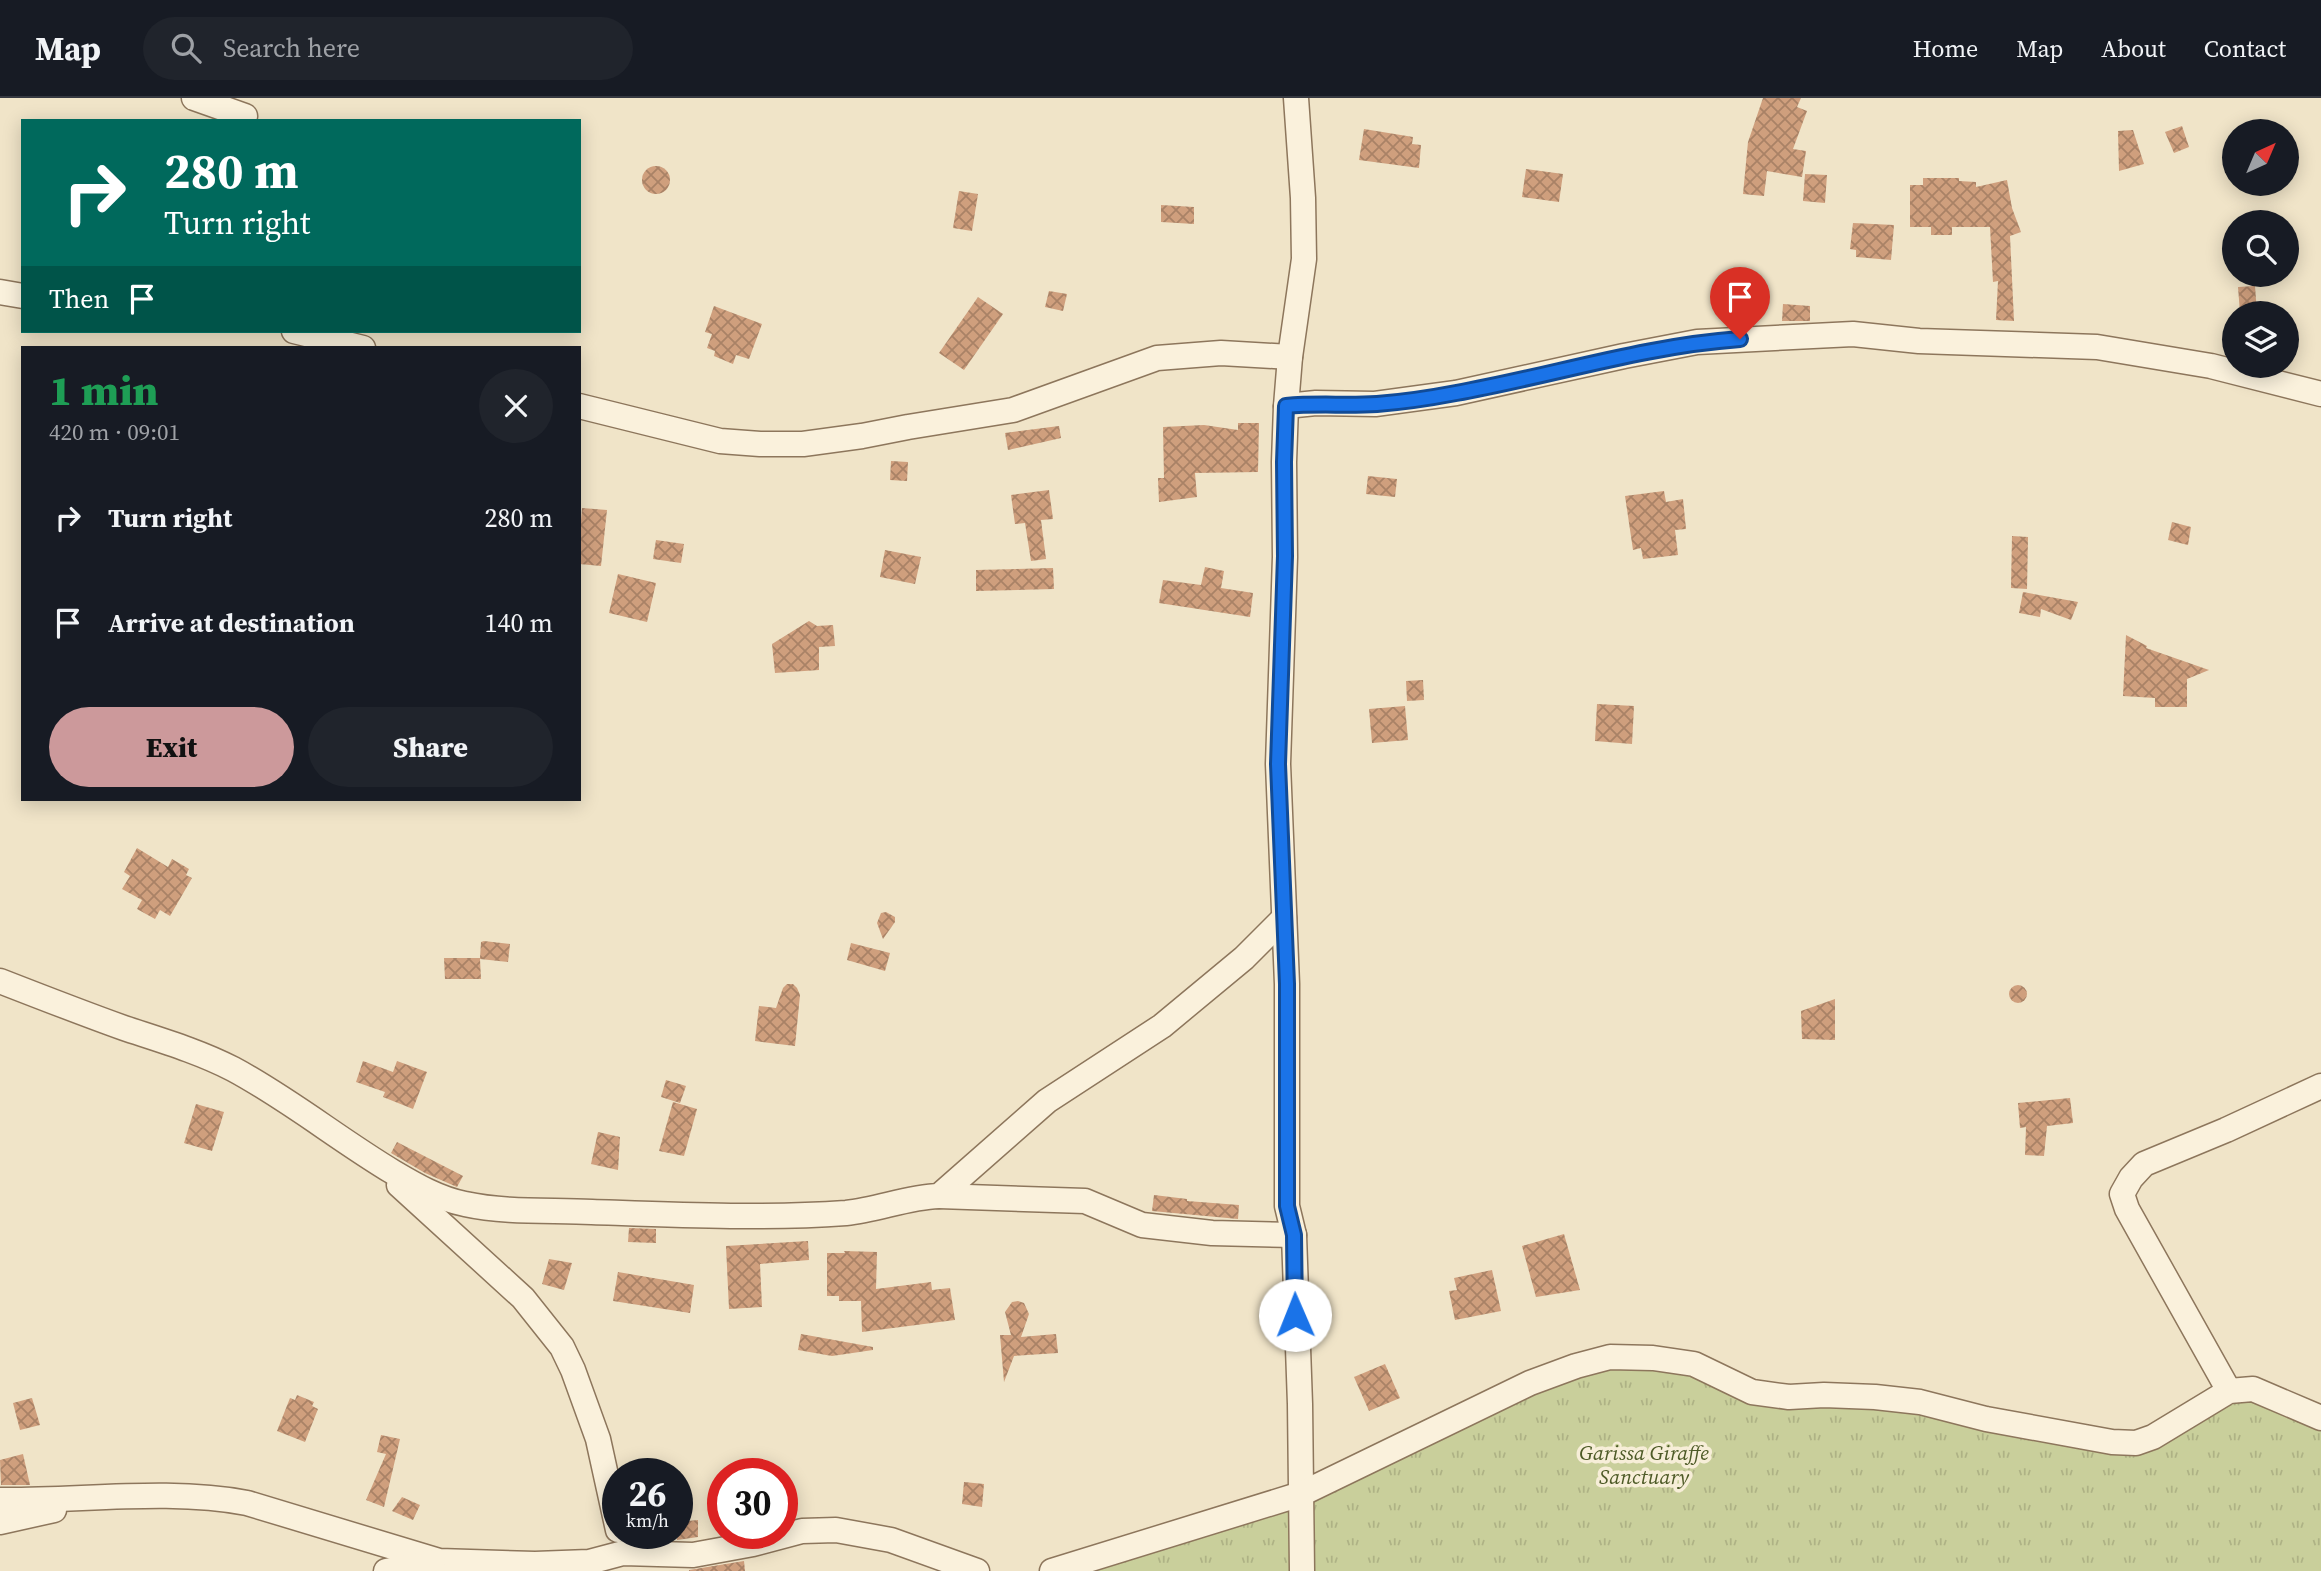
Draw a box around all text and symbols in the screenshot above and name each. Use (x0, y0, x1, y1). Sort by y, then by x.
search box (143, 17, 633, 80)
text: Map (35, 26, 101, 71)
icon: search (167, 29, 205, 67)
text: Search here (223, 30, 360, 66)
text: Home (1913, 32, 1978, 65)
text: Map (2016, 32, 2063, 65)
text: About (2101, 32, 2166, 65)
text: Contact (2204, 32, 2286, 65)
north arrow (2222, 119, 2300, 196)
map controls (2222, 119, 2299, 378)
text: 280 m (164, 137, 299, 204)
icon: right (49, 147, 140, 238)
text: Turn right (164, 201, 310, 245)
button: search (2222, 210, 2299, 287)
pin (1710, 267, 1770, 339)
icon: arrive (1721, 278, 1759, 316)
icon: arrive (123, 280, 161, 318)
text: Then (49, 281, 109, 317)
button: layers (2222, 301, 2299, 378)
text: 1 min (49, 361, 159, 419)
button: close (479, 369, 553, 443)
text: 420 m · 09:01 (49, 416, 180, 448)
icon: right (49, 499, 87, 537)
text: Turn right (108, 500, 232, 536)
text: 280 m (485, 500, 553, 536)
icon: arrive (49, 604, 87, 642)
text: Arrive at destination (108, 605, 355, 641)
text: 140 m (485, 605, 553, 641)
button: Exit (49, 707, 294, 787)
button: Share (308, 707, 553, 787)
position arrow (1258, 1278, 1332, 1352)
park label: Garissa Giraffe Sanctuary (1579, 1438, 1709, 1491)
speed limit sign: 30 (707, 1458, 798, 1549)
text: 26 (629, 1470, 666, 1518)
text: km/h (626, 1508, 669, 1533)

